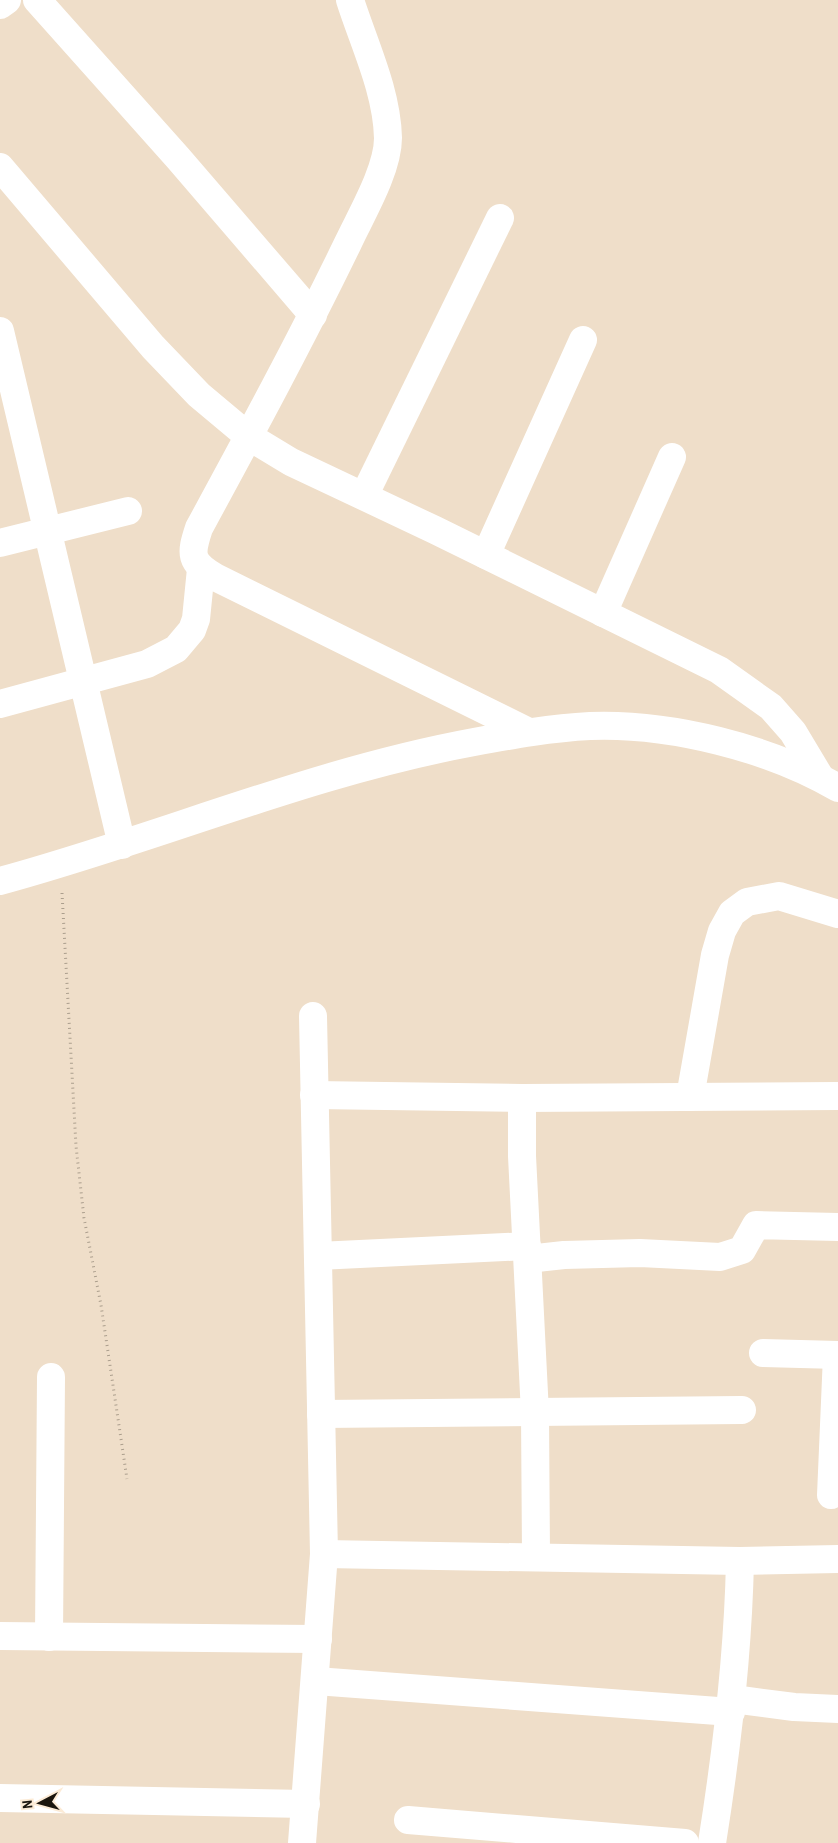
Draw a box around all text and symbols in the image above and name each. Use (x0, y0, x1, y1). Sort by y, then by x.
north arrow (15, 1778, 65, 1828)
text: N (18, 1799, 36, 1809)

